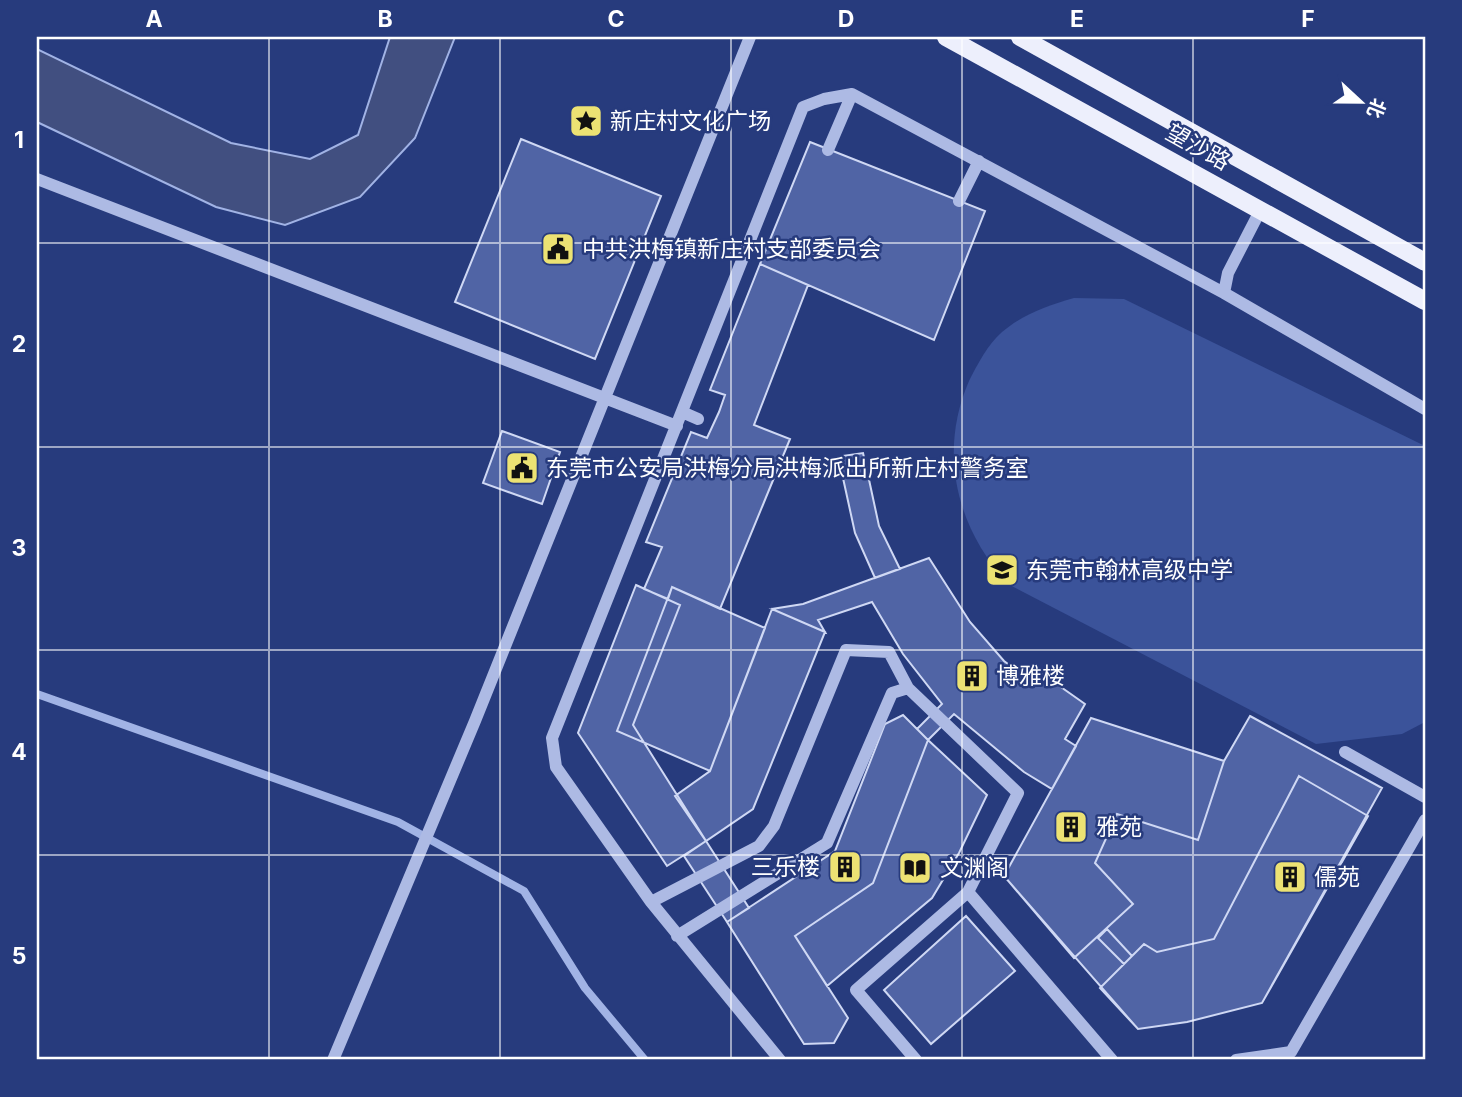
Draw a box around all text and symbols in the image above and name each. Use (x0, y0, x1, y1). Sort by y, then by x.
text: A (145, 5, 163, 33)
text: B (377, 5, 393, 33)
text: C (607, 5, 625, 33)
text: D (838, 5, 854, 33)
text: E (1070, 5, 1084, 33)
text: F (1301, 5, 1315, 33)
north arrow (1326, 66, 1396, 136)
text: 北 (1362, 95, 1391, 121)
place icon: 新庄村文化广场 (567, 102, 605, 140)
place label: 新庄村文化广场 (610, 107, 771, 135)
street label: 望沙路 (1161, 118, 1235, 176)
text: 1 (14, 126, 24, 154)
public building icon: 中共洪梅镇新庄村支部委员会 (539, 230, 577, 268)
place label: 中共洪梅镇新庄村支部委员会 (582, 235, 881, 263)
text: 2 (12, 330, 26, 358)
public building icon: 东莞市公安局洪梅分局洪梅派出所新庄村警务室 (503, 449, 541, 487)
place label: 东莞市公安局洪梅分局洪梅派出所新庄村警务室 (546, 454, 1029, 482)
text: 3 (12, 534, 26, 562)
school or university icon: 东莞市翰林高级中学 (983, 551, 1021, 589)
place label: 东莞市翰林高级中学 (1026, 556, 1233, 584)
building icon: 博雅楼 (953, 657, 991, 695)
place label: 博雅楼 (996, 662, 1065, 690)
text: 4 (11, 738, 27, 766)
building icon: 雅苑 (1052, 808, 1090, 846)
place label: 雅苑 (1096, 813, 1142, 841)
building icon: 三乐楼 (826, 848, 864, 886)
library icon: 文渊阁 (896, 849, 934, 887)
place label: 三乐楼 (751, 853, 820, 881)
place label: 文渊阁 (940, 854, 1009, 882)
building icon: 儒苑 (1271, 858, 1309, 896)
place label: 儒苑 (1314, 863, 1360, 891)
text: 5 (12, 942, 26, 970)

